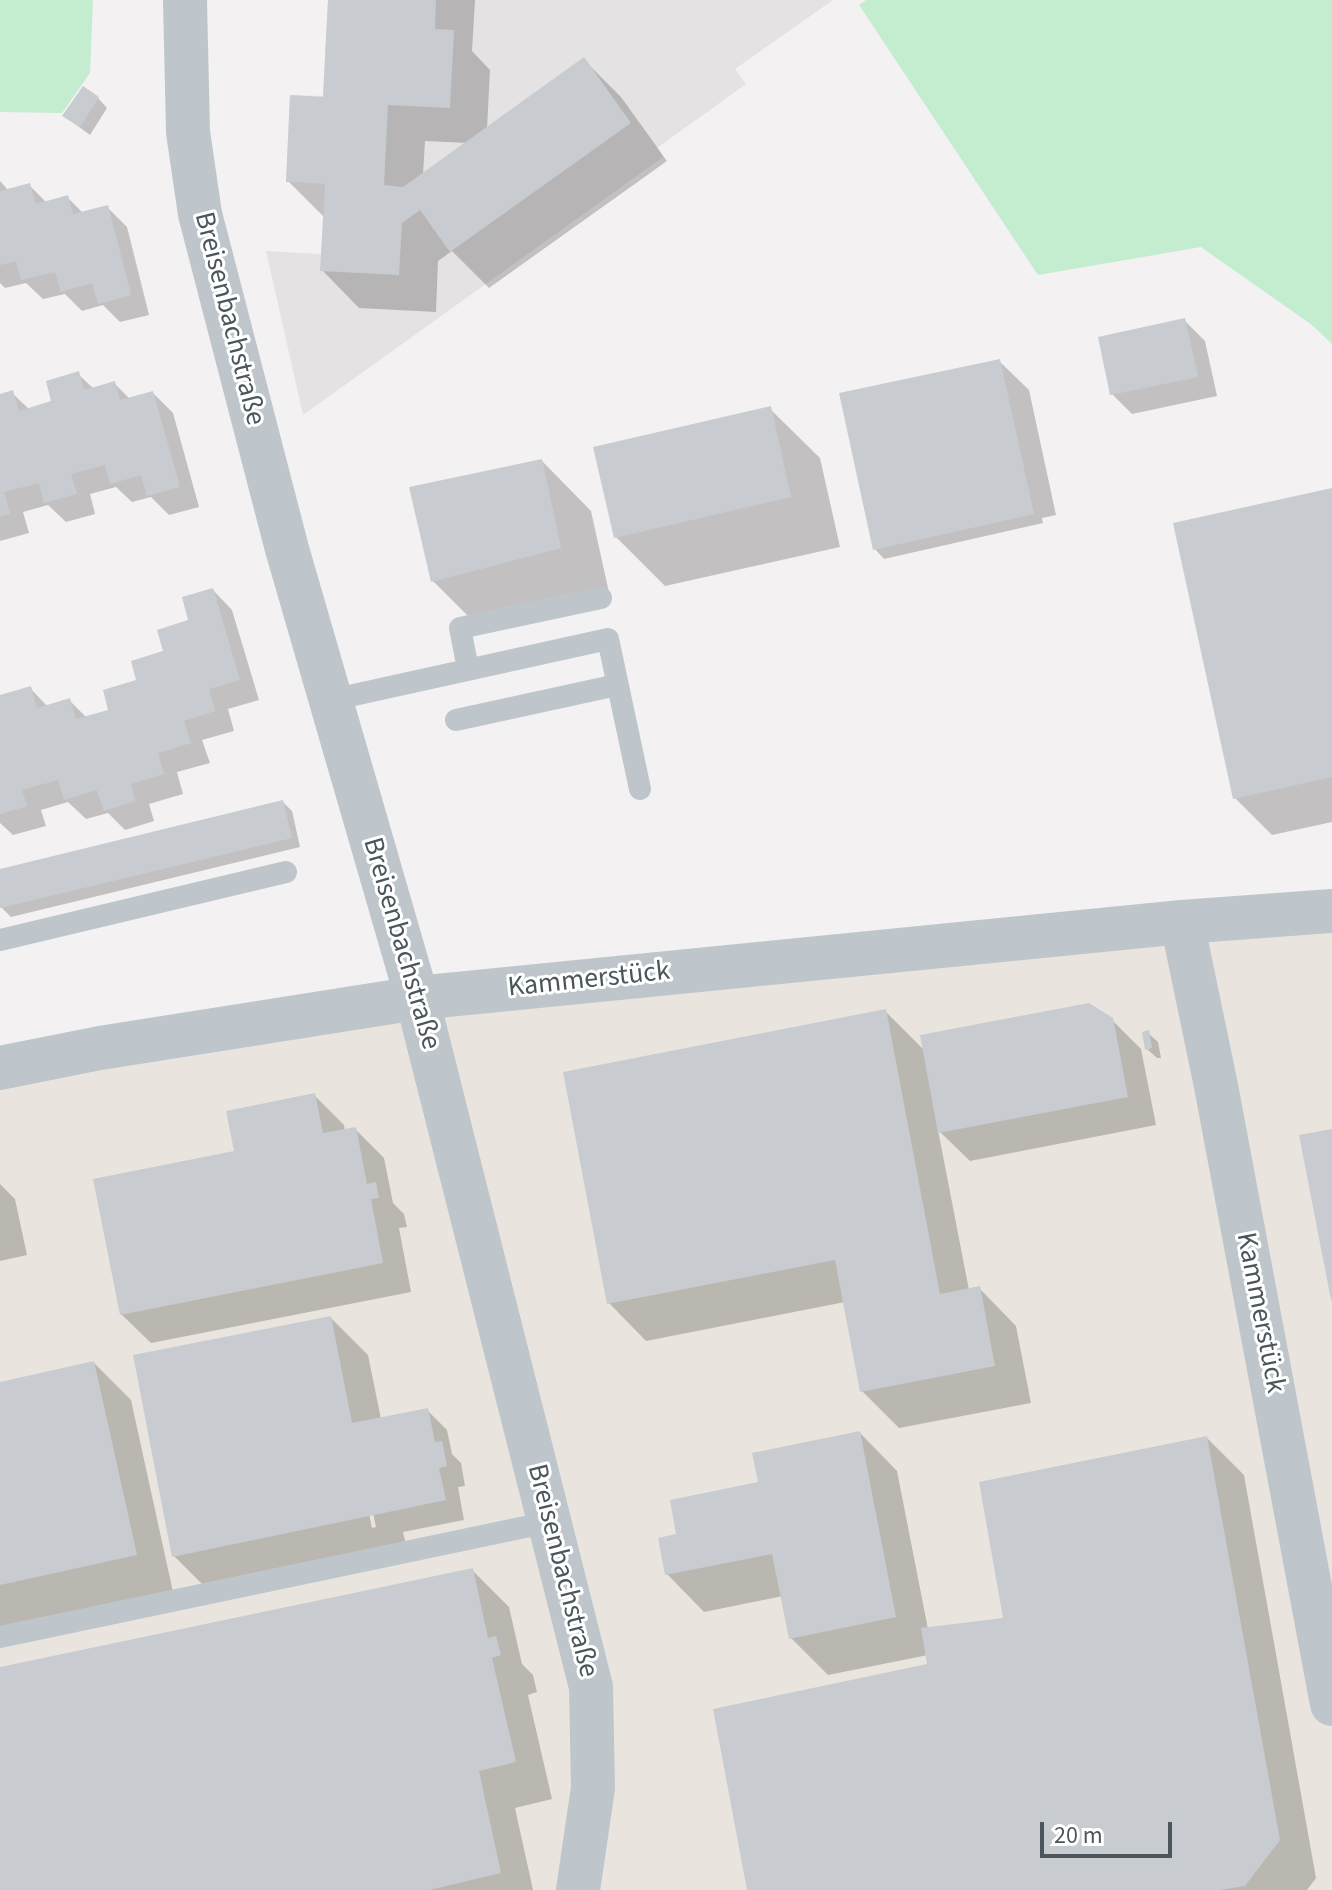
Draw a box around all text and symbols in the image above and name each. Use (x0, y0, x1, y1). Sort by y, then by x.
street label: Breisenbachstraße (185, 209, 271, 429)
street label: Breisenbachstraße (354, 834, 446, 1054)
street label: Kammerstück (506, 956, 672, 1006)
street label: Kammerstück (1227, 1230, 1291, 1396)
street label: Breisenbachstraße (518, 1461, 604, 1681)
scale bar (1044, 1806, 1176, 1856)
text: 20 m (1054, 1818, 1103, 1853)

